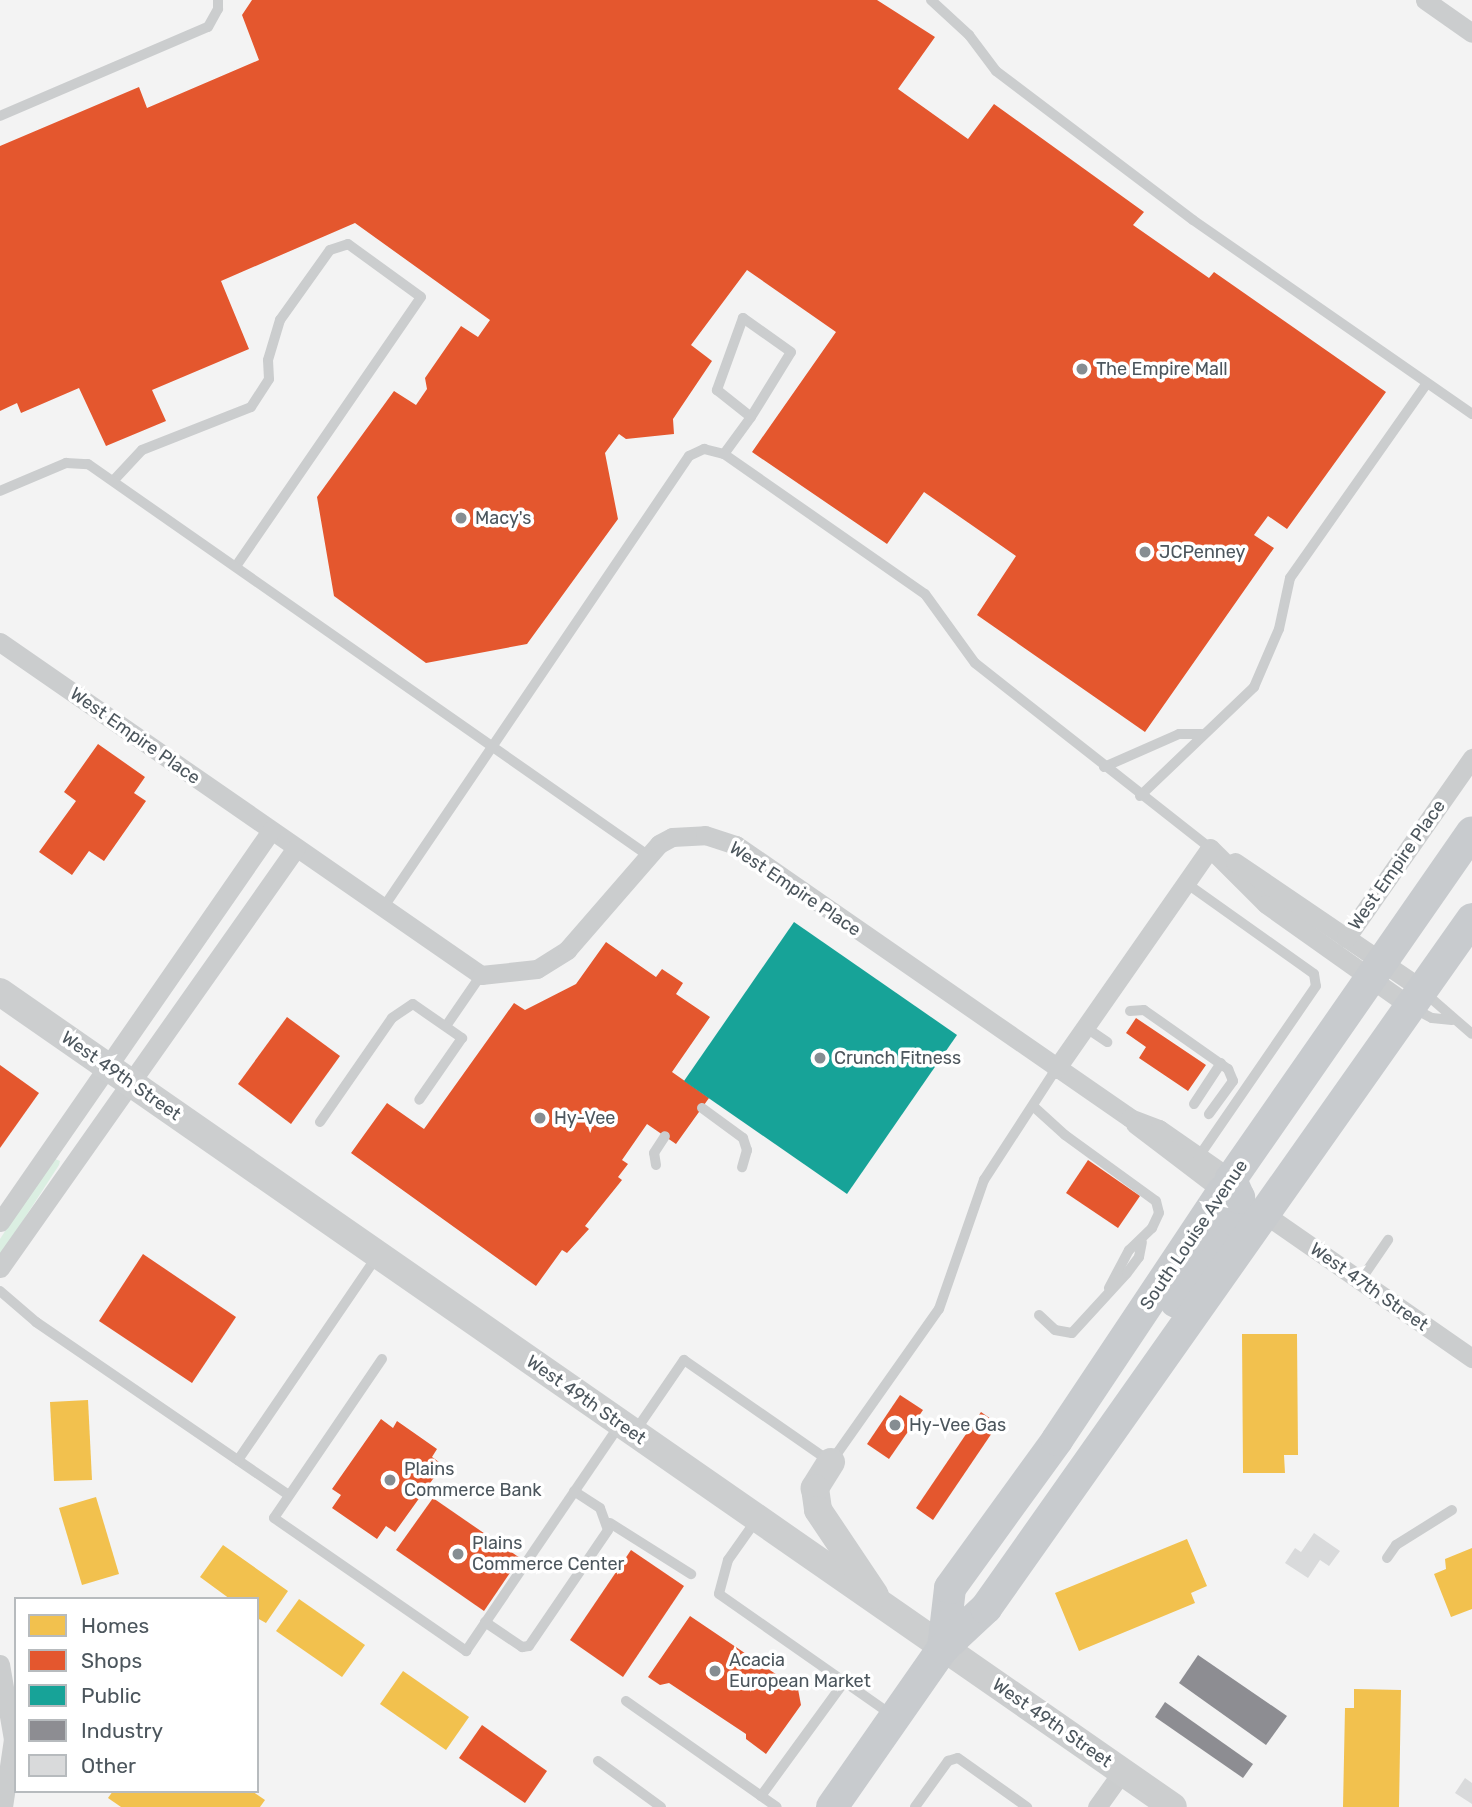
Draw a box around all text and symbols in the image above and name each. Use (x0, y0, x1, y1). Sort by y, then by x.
place label: The Empire Mall (1096, 358, 1228, 380)
marker: The Empire Mall (1074, 361, 1090, 377)
place label: Macy's (475, 507, 532, 529)
marker: Macy's (453, 510, 469, 526)
place label: JCPenney (1159, 541, 1245, 563)
marker: JCPenney (1137, 544, 1153, 560)
street label: West Empire Place (66, 683, 204, 789)
street label: West Empire Place (1344, 796, 1450, 934)
street label: West Empire Place (725, 837, 865, 941)
street label: West 49th Street (57, 1027, 185, 1125)
place label: Crunch Fitness (834, 1047, 961, 1069)
marker: Crunch Fitness (812, 1050, 828, 1066)
place label: Hy-Vee (554, 1107, 615, 1129)
marker: Hy-Vee (532, 1110, 548, 1126)
street label: South Louise Avenue (1136, 1156, 1252, 1314)
street label: West 47th Street (1306, 1238, 1432, 1336)
street label: West 49th Street (522, 1351, 650, 1449)
place label: Hy-Vee Gas (909, 1414, 1006, 1436)
marker: Hy-Vee Gas (887, 1417, 903, 1433)
place label: Plains Commerce Bank (404, 1459, 542, 1502)
marker: Plains Commerce Bank (382, 1472, 398, 1488)
place label: Plains Commerce Center (472, 1533, 624, 1576)
marker: Plains Commerce Center (450, 1546, 466, 1562)
legend (14, 1597, 259, 1793)
text: Homes (81, 1613, 149, 1638)
text: Shops (81, 1648, 142, 1673)
place label: Acacia European Market (729, 1650, 871, 1692)
marker: Acacia European Market (707, 1663, 723, 1679)
street label: West 49th Street (988, 1674, 1116, 1772)
text: Public (81, 1683, 141, 1708)
text: Industry (81, 1718, 163, 1743)
text: Other (81, 1753, 136, 1778)

